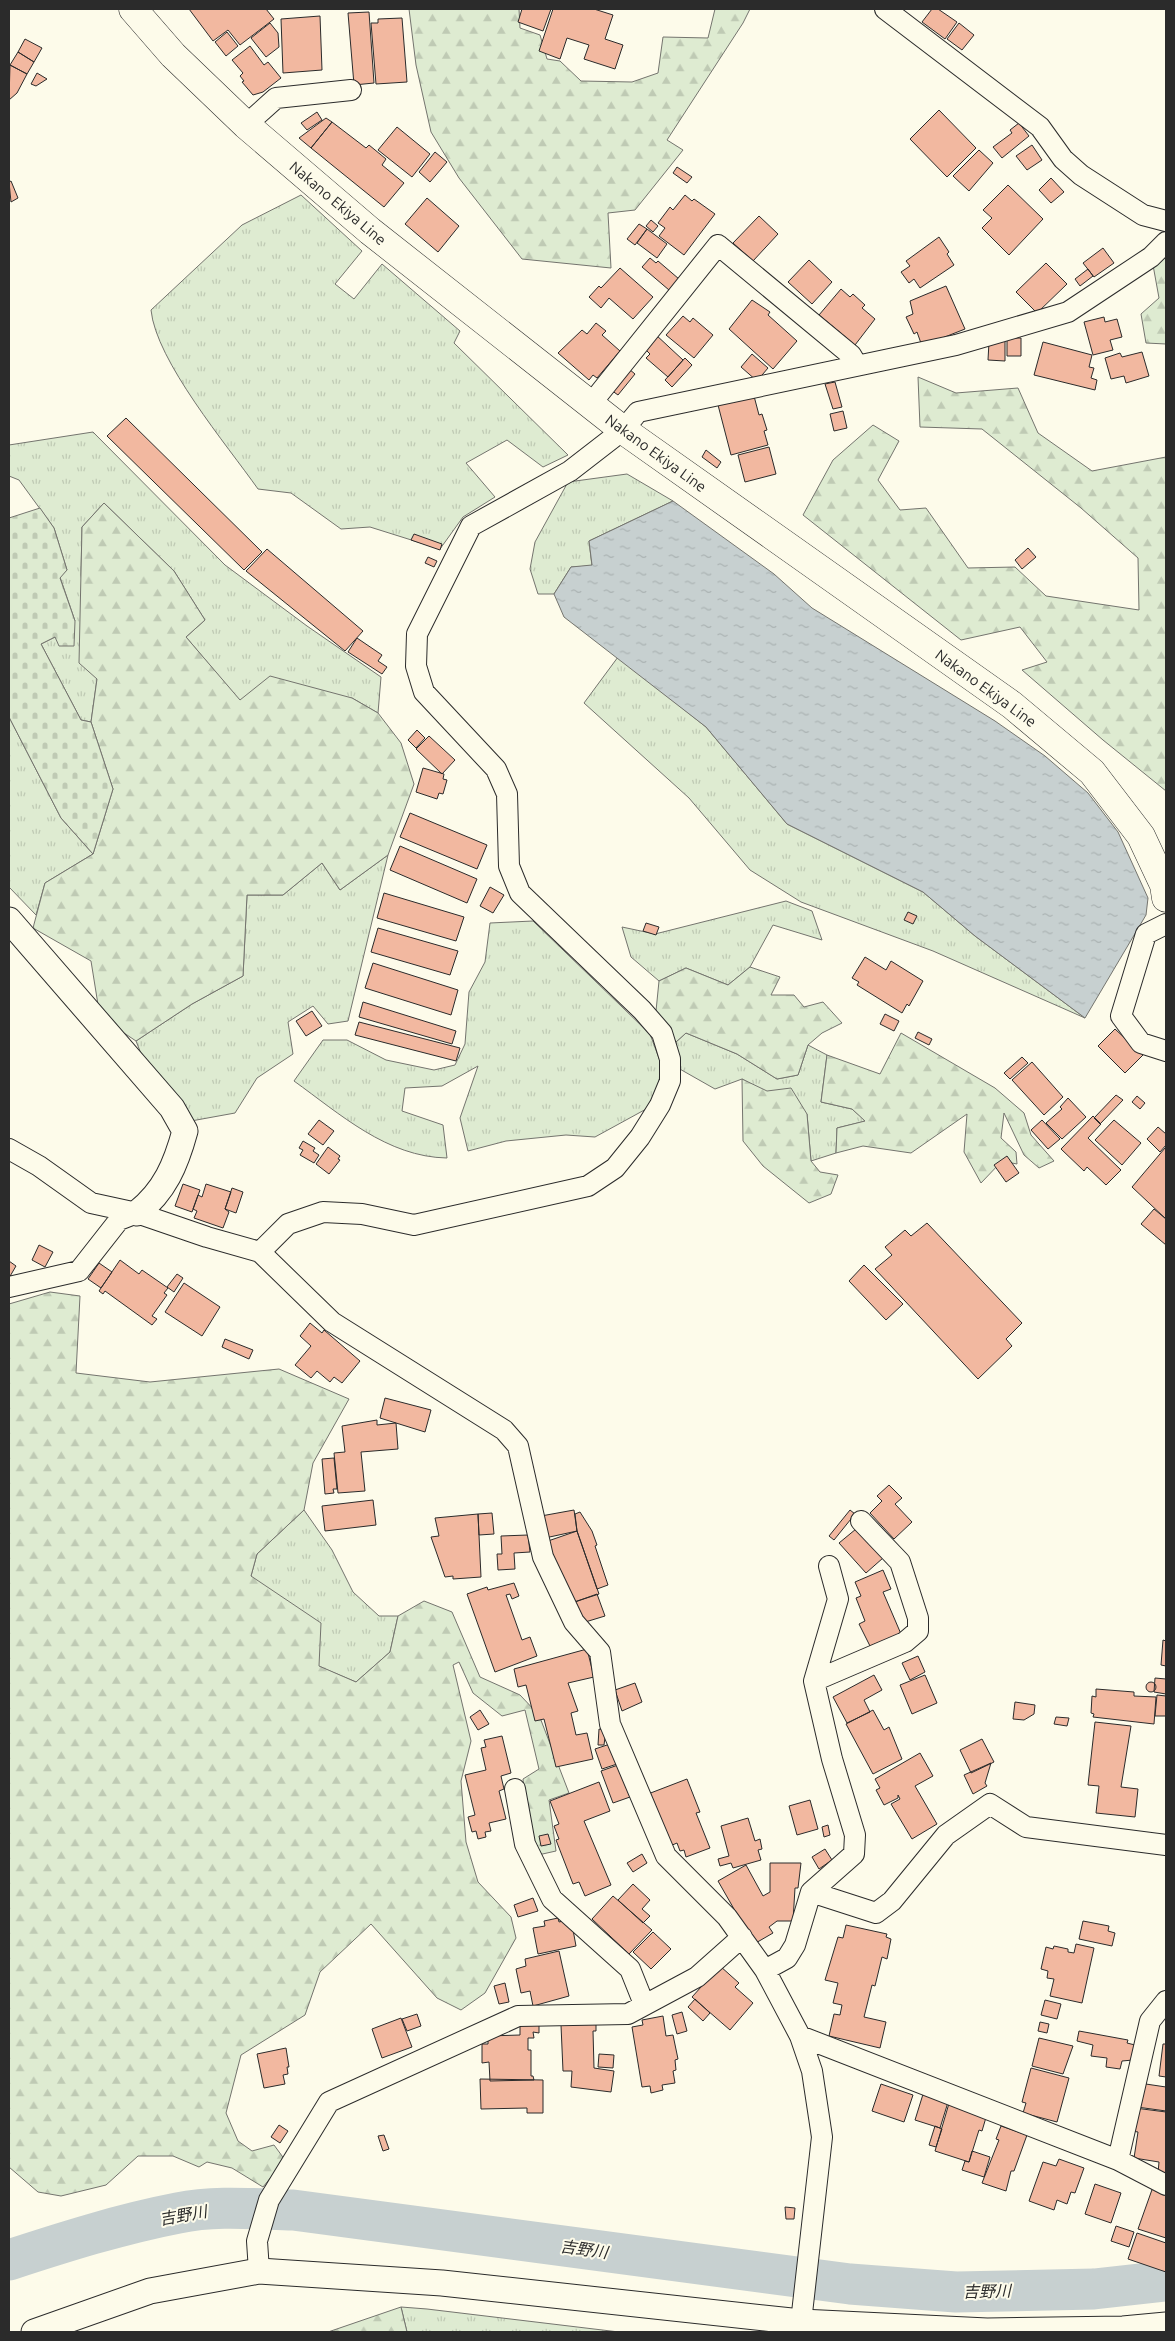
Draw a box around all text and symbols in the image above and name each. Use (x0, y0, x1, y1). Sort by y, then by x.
street label: Nakano Ekiya Line (286, 158, 390, 248)
street label: Nakano Ekiya Line (602, 411, 710, 495)
street label: Nakano Ekiya Line (932, 646, 1040, 730)
water label: 吉野川 (158, 2202, 210, 2228)
water label: 吉野川 (559, 2237, 611, 2262)
water label: 吉野川 (963, 2282, 1013, 2300)

